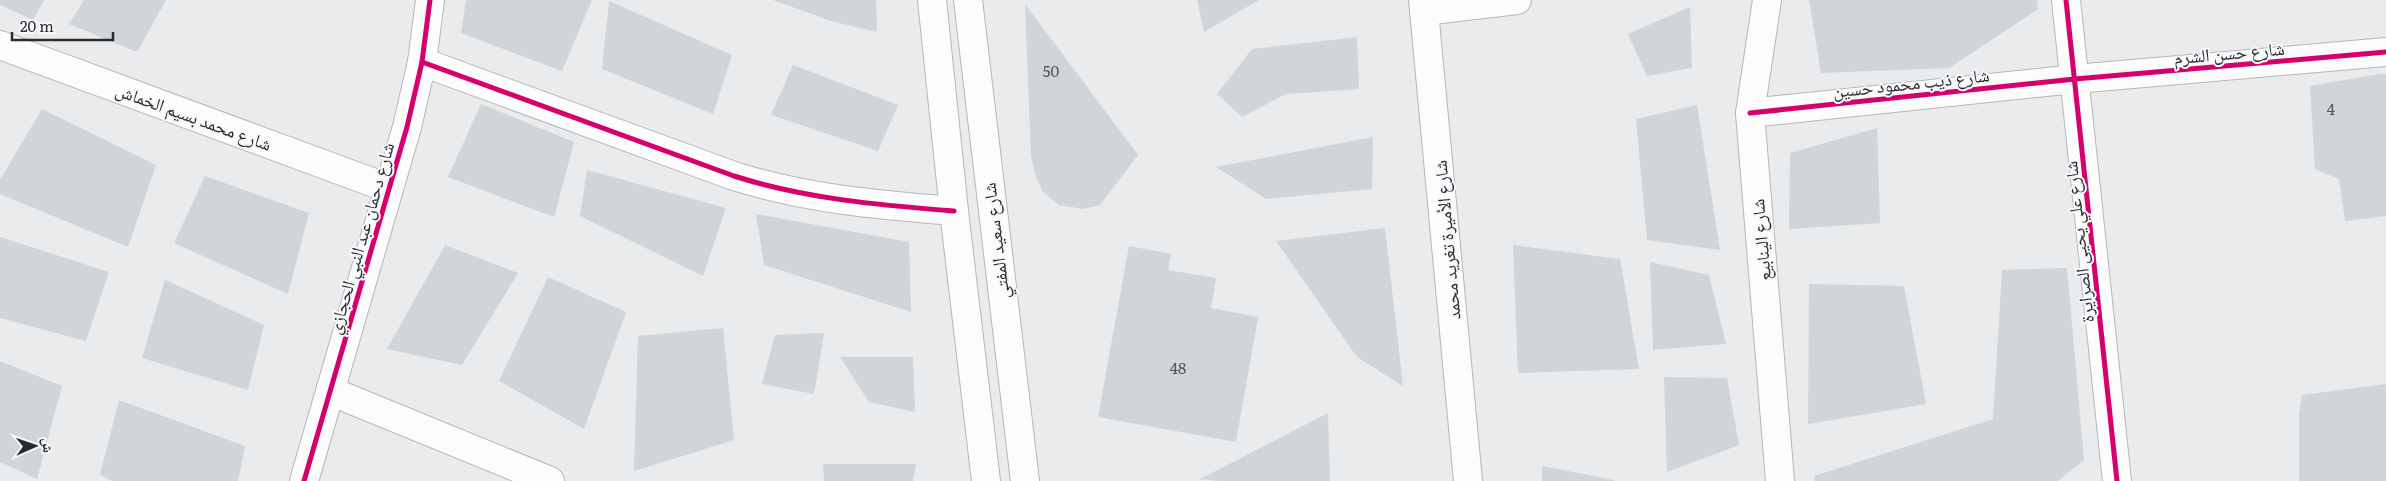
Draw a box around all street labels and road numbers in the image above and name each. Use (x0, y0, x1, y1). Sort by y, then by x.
street label: شارع حسن الشرم (2172, 34, 2286, 70)
street label: شارع ذيب محمود حسين (1831, 60, 1991, 104)
street label: شارع محمد بسيم الخماش (112, 75, 276, 157)
street label: شارع دحمان عبد النبي الحجازي (320, 139, 403, 338)
street label: شارع الأميرة تغريد محمد (1426, 159, 1466, 321)
street label: شارع علي يحيى الصرايرة (2056, 160, 2102, 324)
street label: شارع سعيد المفتي (974, 181, 1018, 301)
street label: شارع الينابيع (1743, 198, 1777, 282)

